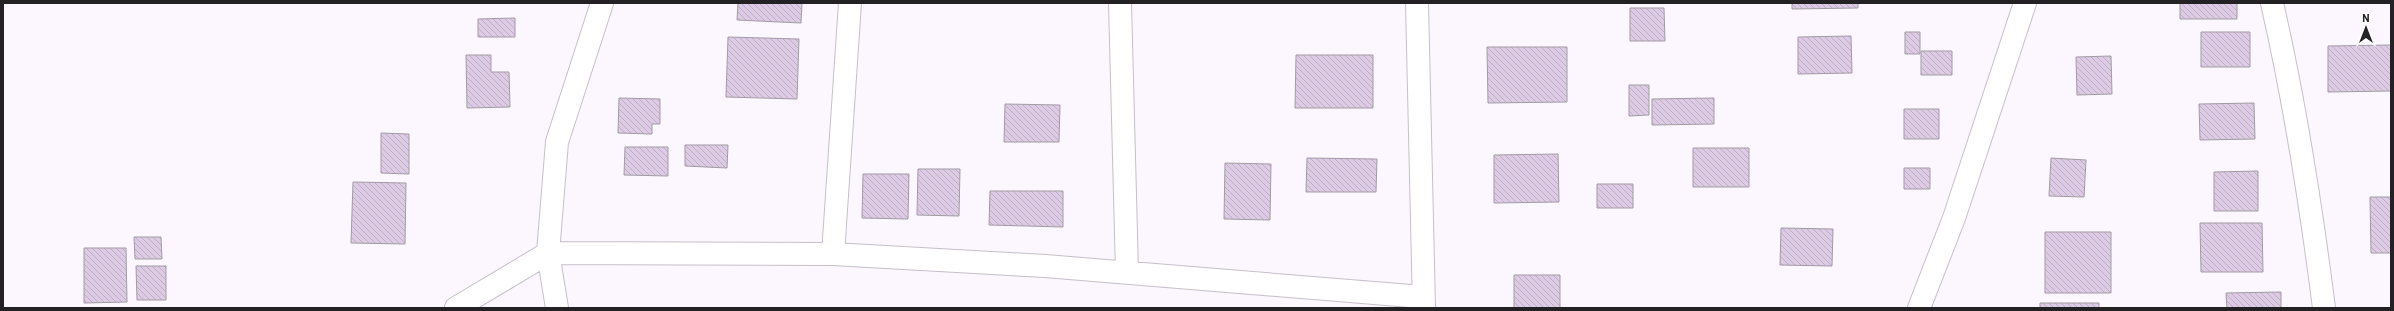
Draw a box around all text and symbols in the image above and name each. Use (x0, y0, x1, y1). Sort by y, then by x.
north arrow (2346, 8, 2386, 48)
text: N (2362, 11, 2370, 24)

